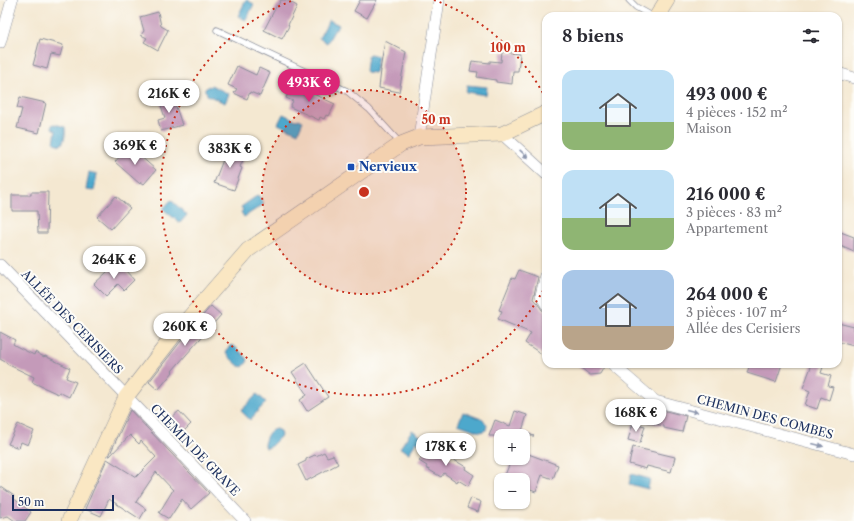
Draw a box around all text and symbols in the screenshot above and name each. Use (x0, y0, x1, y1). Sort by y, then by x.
icon: filters (800, 25, 822, 47)
text: 8 biens (562, 26, 624, 46)
text: 100 m (490, 40, 526, 55)
pin: 493K € (276, 69, 342, 103)
text: 493K € (287, 74, 331, 90)
pin: 216K € (136, 80, 202, 114)
text: 493 000 € (686, 84, 768, 104)
text: 216K € (148, 85, 190, 101)
icon: home (594, 86, 642, 134)
text: 4 pièces · 152 m² (686, 104, 787, 120)
text: 50 m (421, 112, 451, 127)
text: Maison (686, 120, 732, 136)
pin: 369K € (102, 132, 168, 166)
pin: 383K € (197, 135, 263, 169)
text: 369K € (113, 137, 157, 153)
text: 383K € (208, 140, 252, 156)
one-way arrow (519, 149, 529, 159)
place label: Nervieux (359, 159, 417, 174)
marker: Nervieux (346, 162, 356, 172)
text: 216 000 € (686, 184, 766, 204)
centre of rings (357, 185, 371, 199)
icon: home (594, 186, 642, 234)
text: 3 pièces · 83 m² (686, 204, 782, 220)
text: Appartement (686, 220, 768, 236)
pin: 264K € (81, 246, 147, 280)
text: 264K € (92, 251, 136, 267)
street label: ALLÉE DES CERISIERS (18, 265, 127, 377)
text: 264 000 € (686, 284, 768, 304)
icon: home (594, 286, 642, 334)
text: 3 pièces · 107 m² (686, 304, 787, 320)
pin: 260K € (152, 313, 218, 347)
text: 260K € (162, 318, 208, 334)
text: Allée des Cerisiers (686, 320, 800, 336)
street label: CHEMIN DES COMBES (695, 391, 835, 442)
pin: 168K € (603, 399, 669, 433)
street label: CHEMIN DE GRAVE (148, 401, 243, 499)
text: 168K € (614, 404, 658, 420)
one-way arrow (686, 408, 698, 414)
map controls (494, 429, 530, 509)
button: + (494, 429, 530, 465)
pin: 178K € (413, 433, 479, 467)
text: 178K € (425, 438, 467, 454)
one-way arrow (811, 442, 824, 448)
button: − (494, 473, 530, 509)
scale bar (12, 493, 114, 512)
text: 50 m (18, 495, 44, 509)

